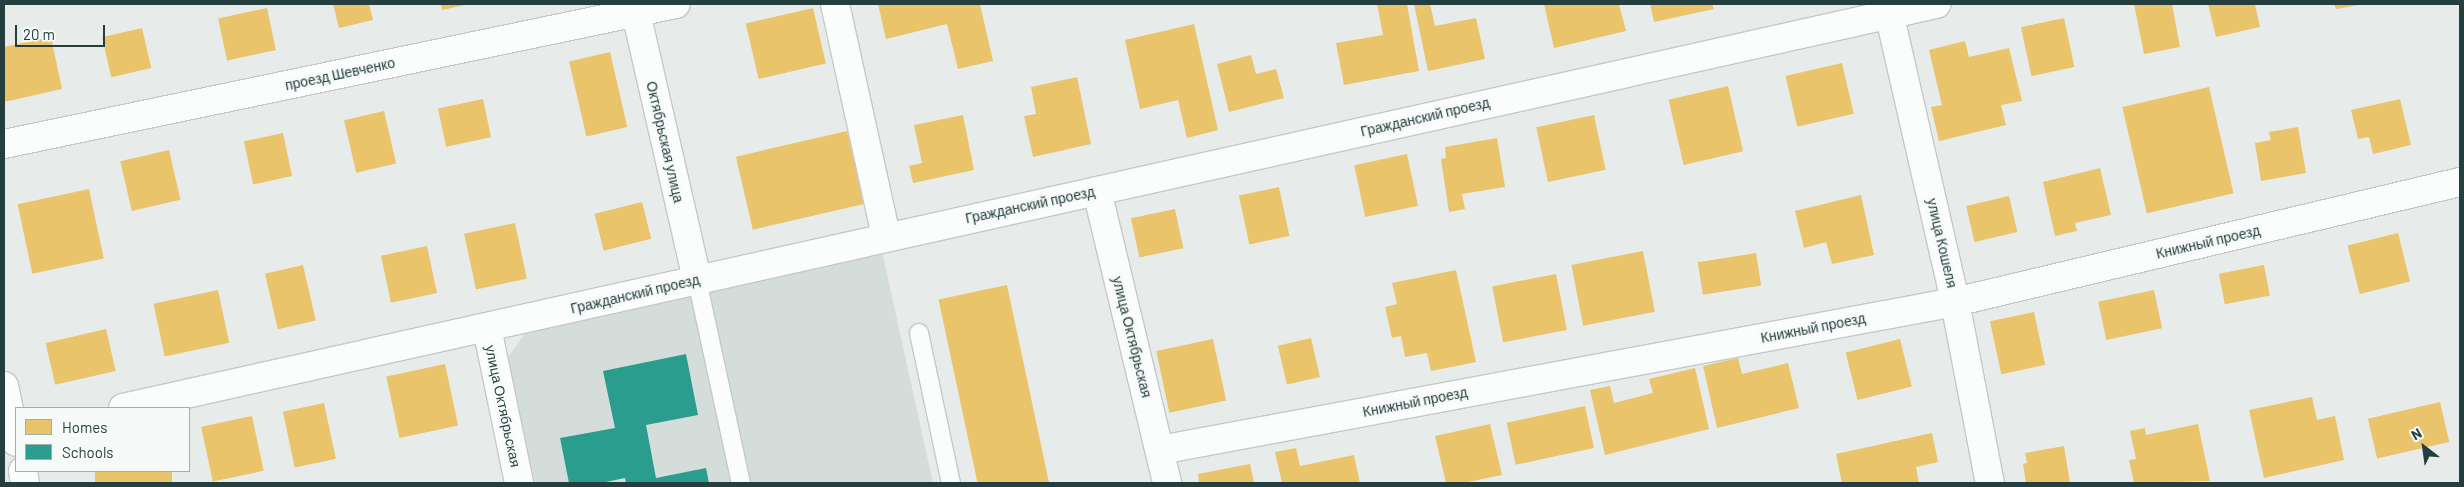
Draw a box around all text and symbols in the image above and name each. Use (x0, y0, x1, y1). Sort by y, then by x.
scale bar (18, 15, 108, 47)
text: 20 m (23, 25, 55, 43)
street label: проезд Шевченко (283, 54, 397, 94)
street label: Октябрьская улица (643, 80, 687, 204)
street label: Гражданский проезд (1359, 94, 1491, 140)
street label: Гражданский проезд (964, 183, 1096, 227)
street label: улица Кошеля (1924, 197, 1960, 289)
street label: Книжный проезд (2154, 222, 2262, 262)
street label: Гражданский проезд (569, 271, 701, 317)
street label: улица Октябрьская (1109, 275, 1155, 399)
street label: Книжный проезд (1759, 310, 1867, 346)
street label: улица Октябрьская (482, 343, 524, 469)
street label: Книжный проезд (1361, 384, 1469, 420)
legend (15, 407, 190, 472)
text: Homes (62, 418, 107, 436)
north arrow (2399, 422, 2449, 472)
text: N (2408, 424, 2425, 443)
text: Schools (62, 443, 114, 461)

